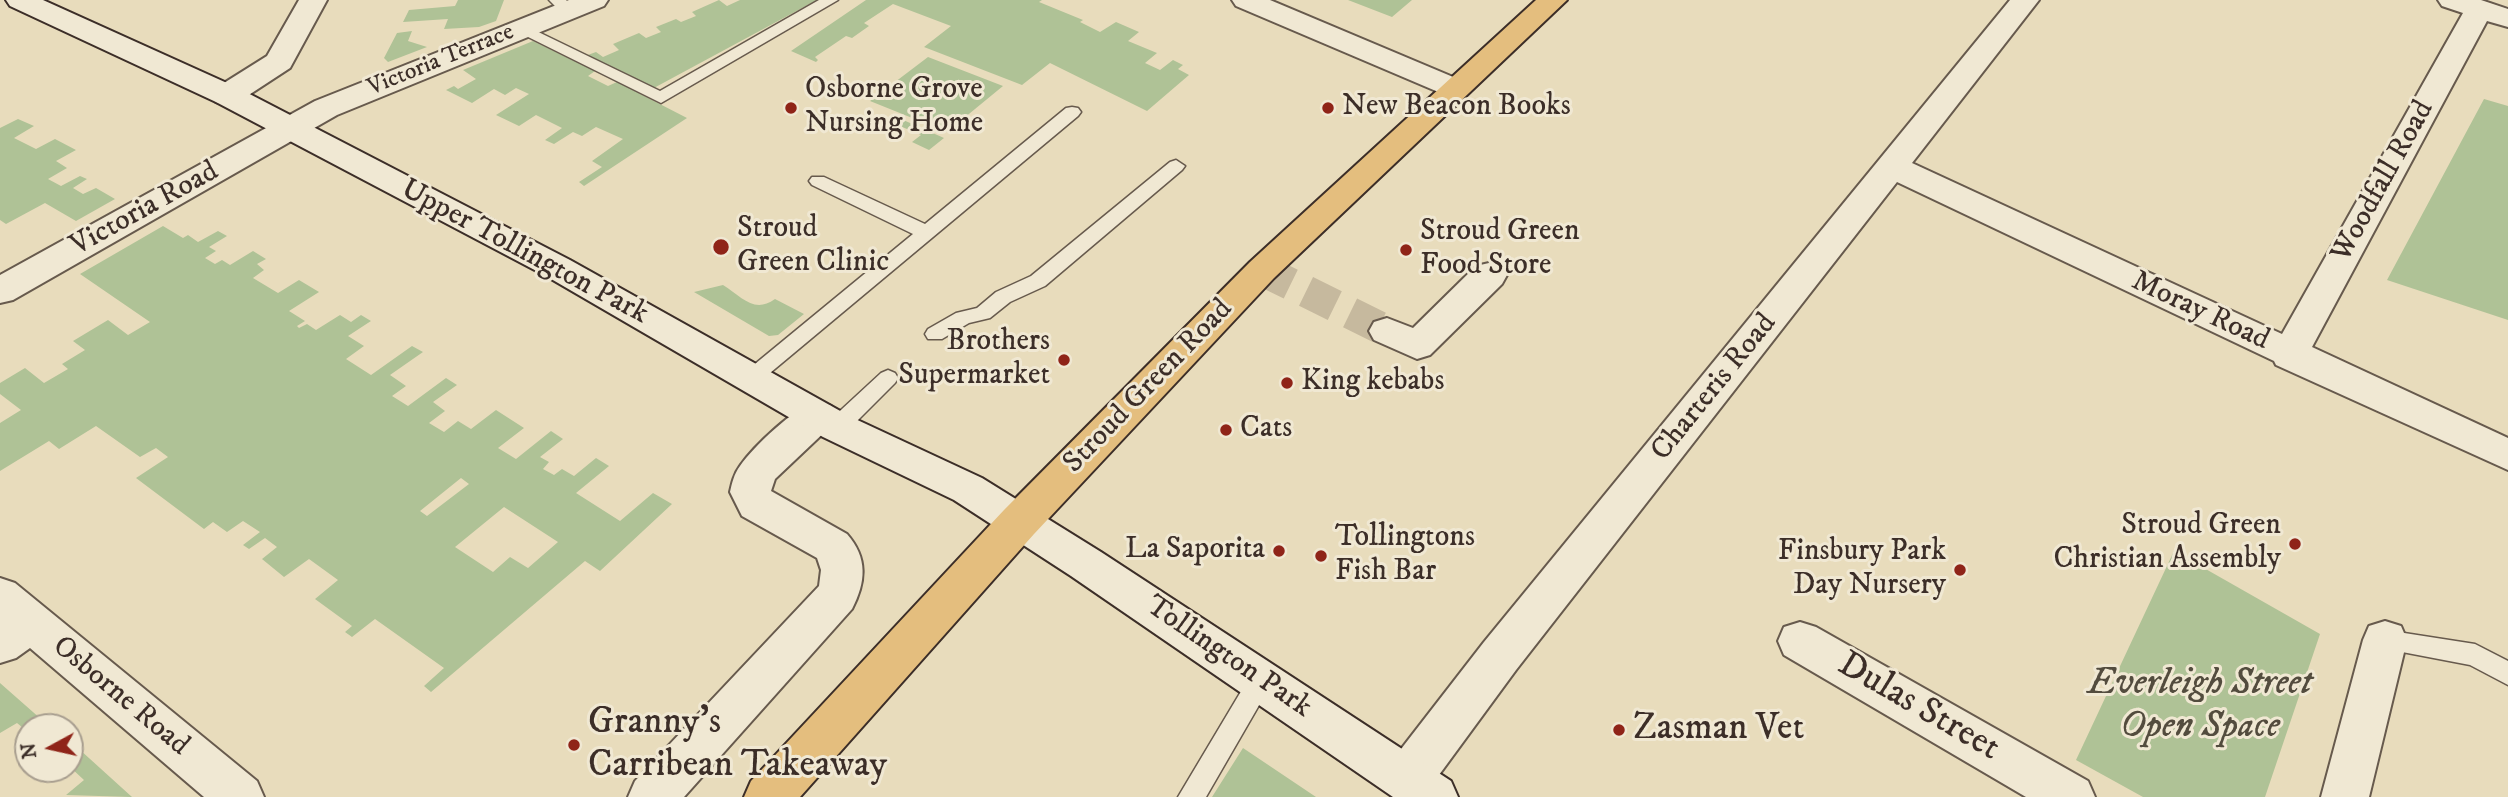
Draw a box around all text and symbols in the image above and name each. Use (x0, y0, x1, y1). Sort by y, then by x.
street label: Victoria Terrace (364, 19, 518, 103)
place label: Osborne Grove Nursing Home (805, 73, 983, 144)
place label: New Beacon Books (1342, 90, 1571, 126)
street label: Woodfall Road (2325, 95, 2443, 269)
marker: Osborne Grove Nursing Home (783, 100, 799, 116)
marker: New Beacon Books (1320, 100, 1336, 116)
street label: Victoria Road (65, 155, 225, 265)
street label: Upper Tollington Park (394, 173, 654, 333)
place label: Stroud Green Clinic (737, 212, 889, 282)
place label: Stroud Green Food Store (1420, 215, 1580, 286)
marker: Stroud Green Clinic (711, 237, 731, 257)
marker: Stroud Green Food Store (1398, 242, 1414, 258)
street label: Moray Road (2125, 264, 2275, 360)
street label: Stroud Green Road (1057, 292, 1241, 482)
street label: Charteris Road (1645, 307, 1785, 469)
place label: Brothers Supermarket (898, 325, 1050, 396)
marker: Brothers Supermarket (1056, 352, 1072, 368)
place label: King kebabs (1301, 365, 1444, 401)
marker: King kebabs (1279, 375, 1295, 391)
place label: Cats (1240, 412, 1292, 448)
marker: Cats (1218, 422, 1234, 438)
place label: Stroud Green Christian Assembly (2053, 509, 2281, 580)
place label: Tollingtons Fish Bar (1335, 521, 1475, 592)
place label: La Saporita (1125, 533, 1265, 569)
place label: Finsbury Park Day Nursery (1778, 535, 1946, 606)
marker: Stroud Green Christian Assembly (2287, 536, 2303, 552)
marker: La Saporita (1271, 543, 1287, 559)
marker: Tollingtons Fish Bar (1313, 548, 1329, 564)
marker: Finsbury Park Day Nursery (1952, 562, 1968, 578)
street label: Tollington Park (1138, 589, 1318, 727)
street label: Osborne Road (44, 629, 196, 765)
street label: Dulas Street (1829, 644, 2007, 772)
park label: Everleigh Street Open Space (2088, 663, 2312, 750)
place label: Granny's Carribean Takeaway (588, 702, 887, 789)
place label: Zasman Vet (1633, 708, 1804, 752)
north arrow (14, 713, 84, 783)
marker: Zasman Vet (1611, 722, 1627, 738)
marker: Granny's Carribean Takeaway (566, 737, 582, 753)
text: N (17, 741, 42, 760)

